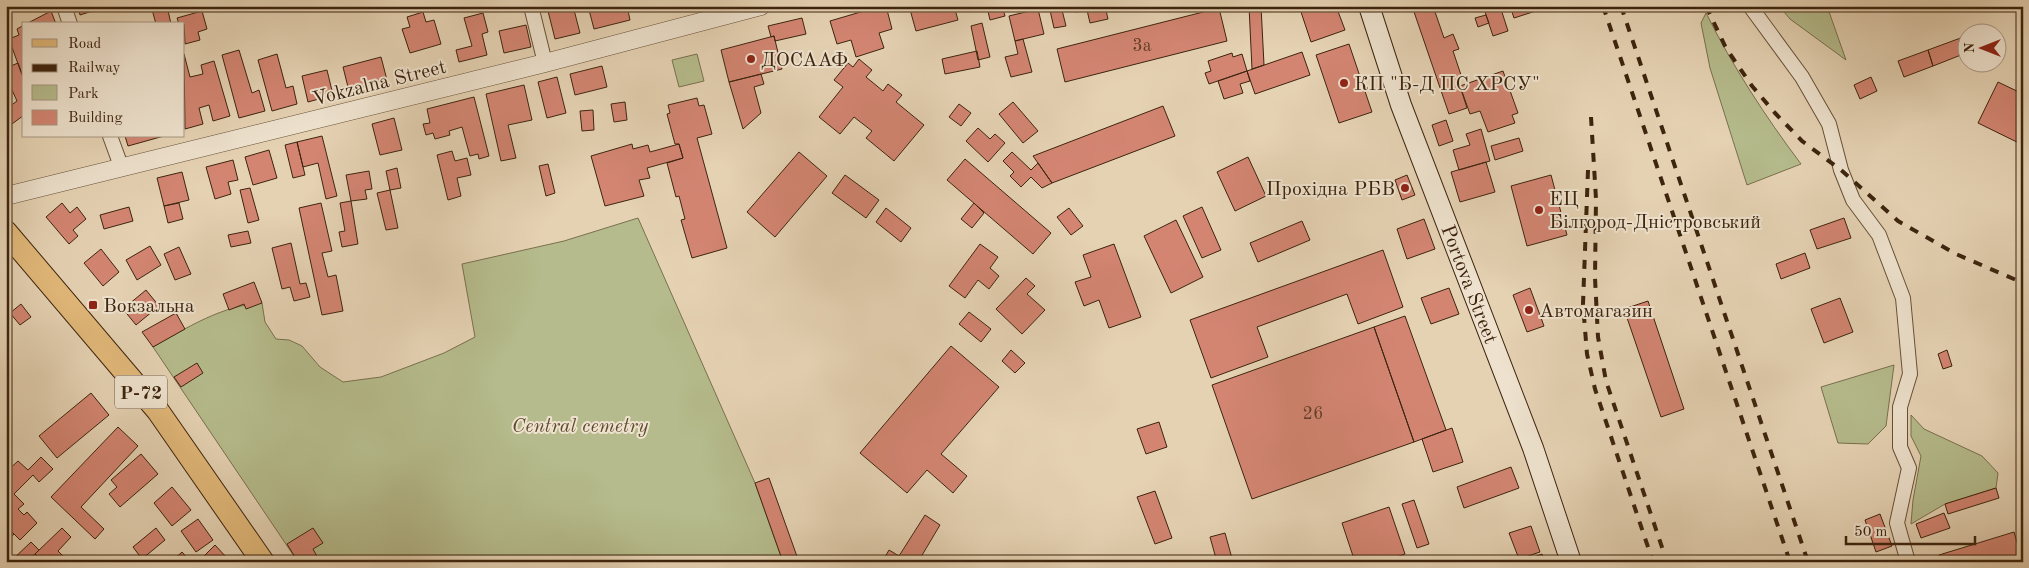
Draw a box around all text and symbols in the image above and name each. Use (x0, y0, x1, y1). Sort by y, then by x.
legend (22, 22, 185, 138)
north arrow (1956, 22, 2006, 72)
text: Road (68, 37, 102, 52)
house number: 3а (1132, 37, 1152, 55)
text: N (1963, 42, 1977, 53)
place label: ДОСААФ (761, 51, 848, 71)
marker: ДОСААФ (745, 53, 757, 65)
street label: Vokzalna Street (311, 58, 448, 110)
text: Railway (68, 61, 121, 76)
place label: КП "Б-Д ПС ХРСУ" (1354, 75, 1540, 95)
marker: КП "Б-Д ПС ХРСУ" (1338, 77, 1350, 89)
text: Park (68, 87, 99, 102)
text: Building (68, 111, 123, 126)
place label: Прохідна РБВ (1266, 180, 1395, 200)
marker: Прохідна РБВ (1399, 182, 1411, 194)
place label: ЕЦ Білгород-Дністровський (1549, 190, 1761, 233)
marker: ЕЦ Білгород-Дністровський (1533, 204, 1545, 216)
street label: Portova Street (1436, 223, 1500, 347)
place label: Вокзальна (103, 297, 195, 317)
marker: Вокзальна (87, 299, 99, 311)
place label: Автомагазин (1539, 302, 1653, 322)
marker: Автомагазин (1523, 304, 1535, 316)
road number: Р-72 (115, 376, 167, 408)
house number: 26 (1303, 405, 1323, 423)
park label: Central cemetry (512, 417, 649, 437)
scale bar (1846, 513, 1975, 545)
text: 50 m (1854, 525, 1888, 540)

